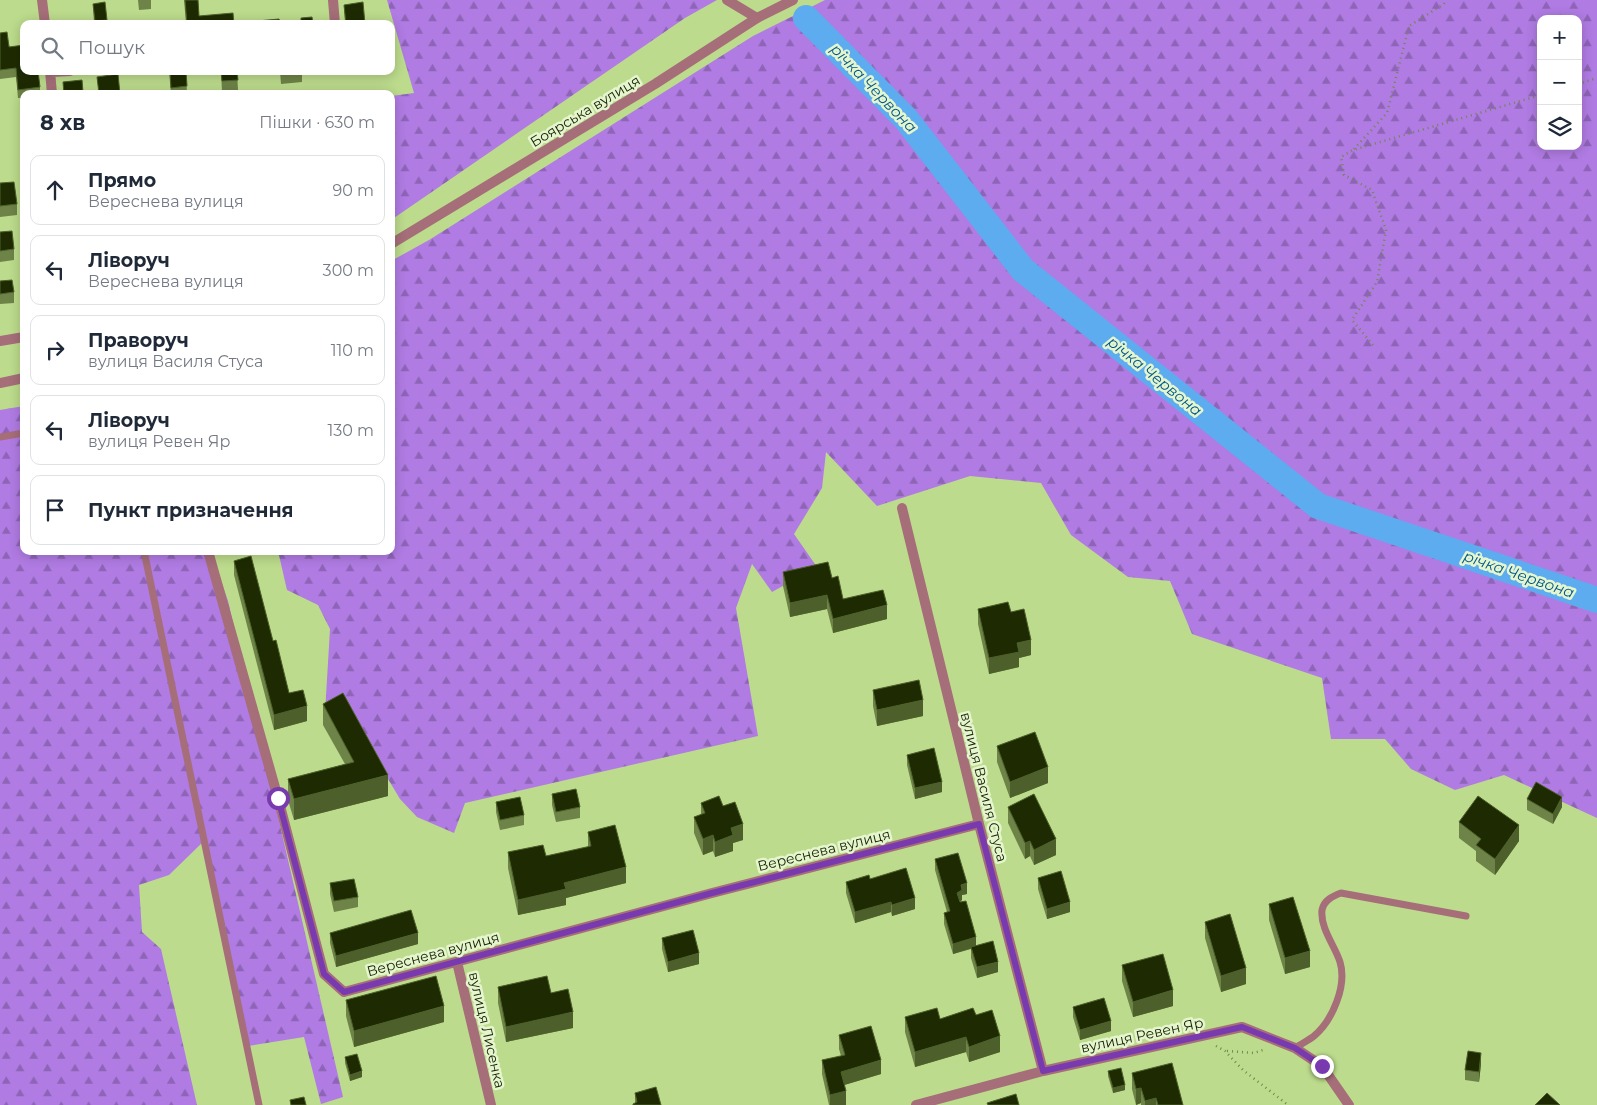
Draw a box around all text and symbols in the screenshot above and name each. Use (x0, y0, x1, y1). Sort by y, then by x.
map controls (1537, 15, 1582, 150)
button: + (1537, 15, 1582, 60)
search box (20, 20, 395, 75)
icon: search (38, 34, 66, 62)
text: Пошук (78, 36, 145, 59)
water label: річка Червона (827, 40, 921, 136)
button: − (1537, 60, 1582, 105)
street label: Боярська вулиця (527, 71, 643, 151)
button: layers (1537, 105, 1582, 150)
text: 8 хв (40, 110, 85, 135)
text: Пішки · 630 m (259, 113, 375, 132)
text: Прямо (88, 169, 156, 192)
icon: ahead (41, 176, 69, 204)
text: 90 m (332, 181, 374, 200)
text: Вереснева вулиця (88, 192, 244, 211)
text: Ліворуч (88, 249, 170, 272)
icon: left (41, 256, 69, 284)
text: 300 m (323, 261, 374, 280)
text: Вереснева вулиця (88, 272, 244, 291)
text: Праворуч (88, 329, 189, 352)
water label: річка Червона (1104, 332, 1206, 420)
icon: right (41, 336, 69, 364)
text: 110 m (331, 341, 374, 360)
text: вулиця Василя Стуса (88, 352, 263, 371)
text: Ліворуч (88, 409, 170, 432)
icon: left (41, 416, 69, 444)
text: 130 m (327, 421, 374, 440)
text: вулиця Ревен Яр (88, 432, 231, 451)
icon: arrive (41, 496, 69, 524)
text: Пункт призначення (88, 499, 294, 522)
water label: річка Червона (1461, 546, 1577, 602)
street label: вулиця Василя Стуса (957, 710, 1011, 864)
route start (267, 787, 290, 810)
street label: Вереснева вулиця (756, 825, 892, 875)
street label: Вереснева вулиця (365, 928, 501, 980)
street label: вулиця Лисенка (465, 970, 509, 1090)
street label: вулиця Ревен Яр (1079, 1013, 1205, 1057)
route end (1311, 1055, 1334, 1078)

